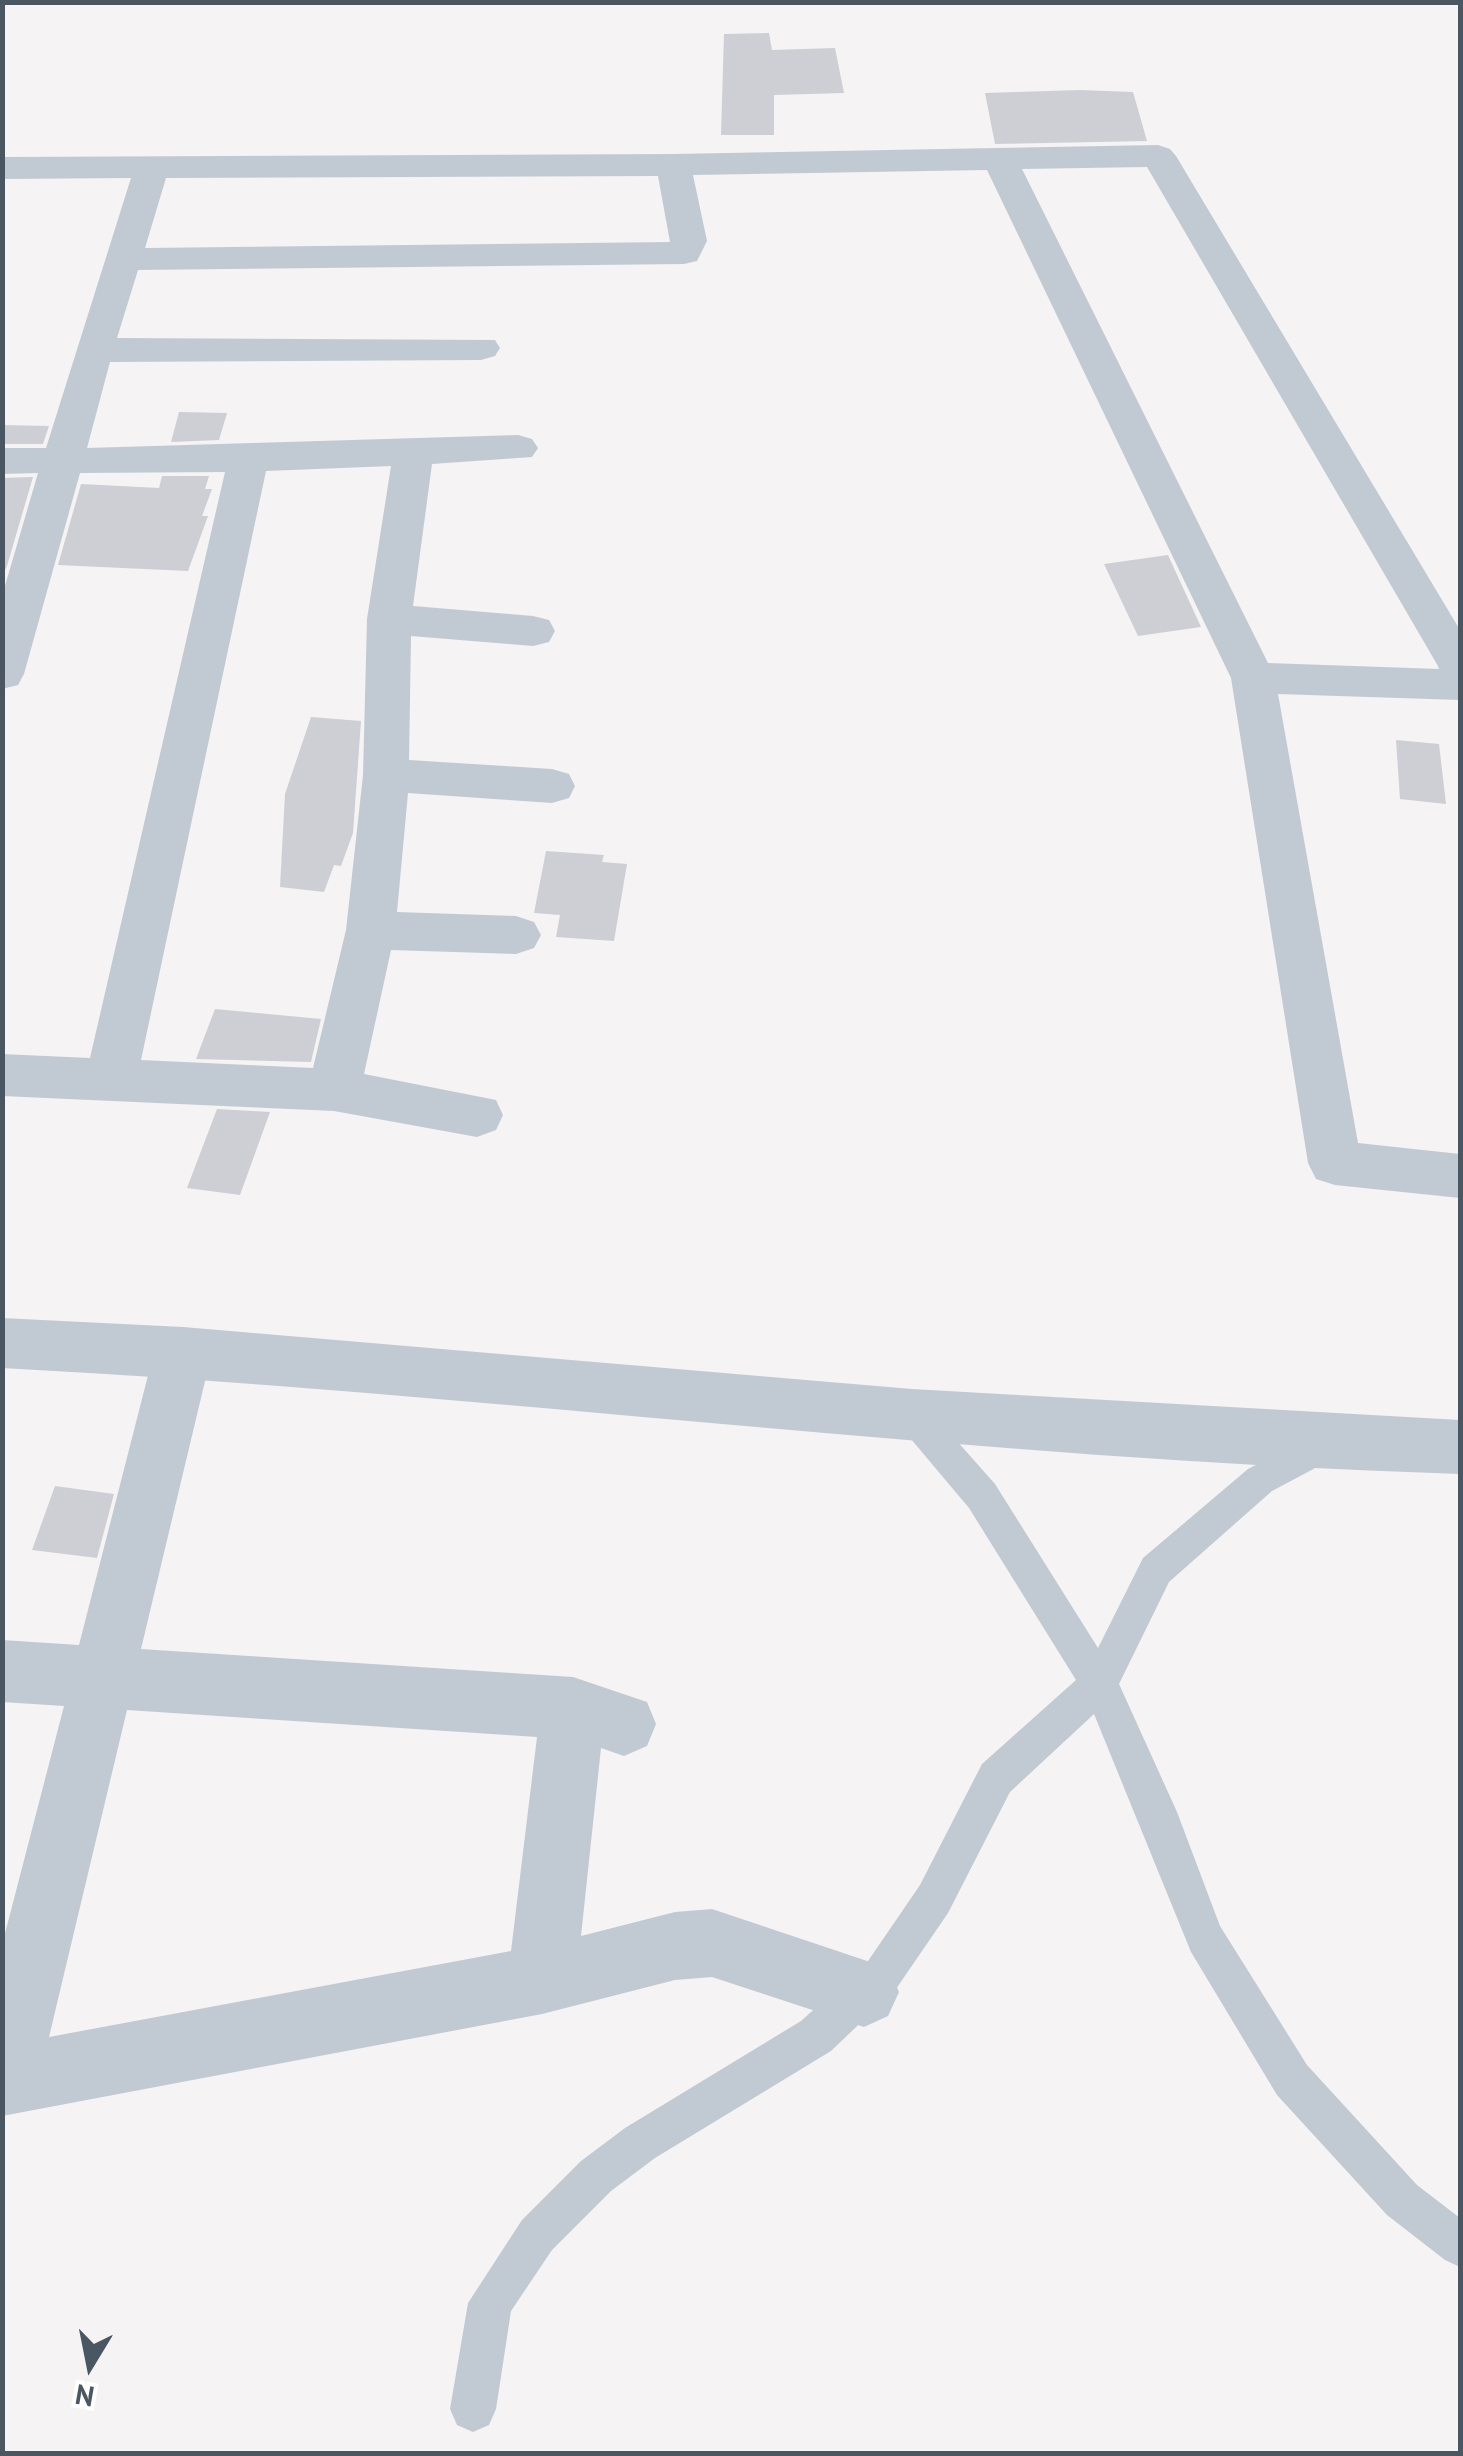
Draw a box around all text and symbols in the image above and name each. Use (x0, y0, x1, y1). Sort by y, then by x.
north arrow (40, 2316, 140, 2416)
text: N (72, 2376, 97, 2416)

